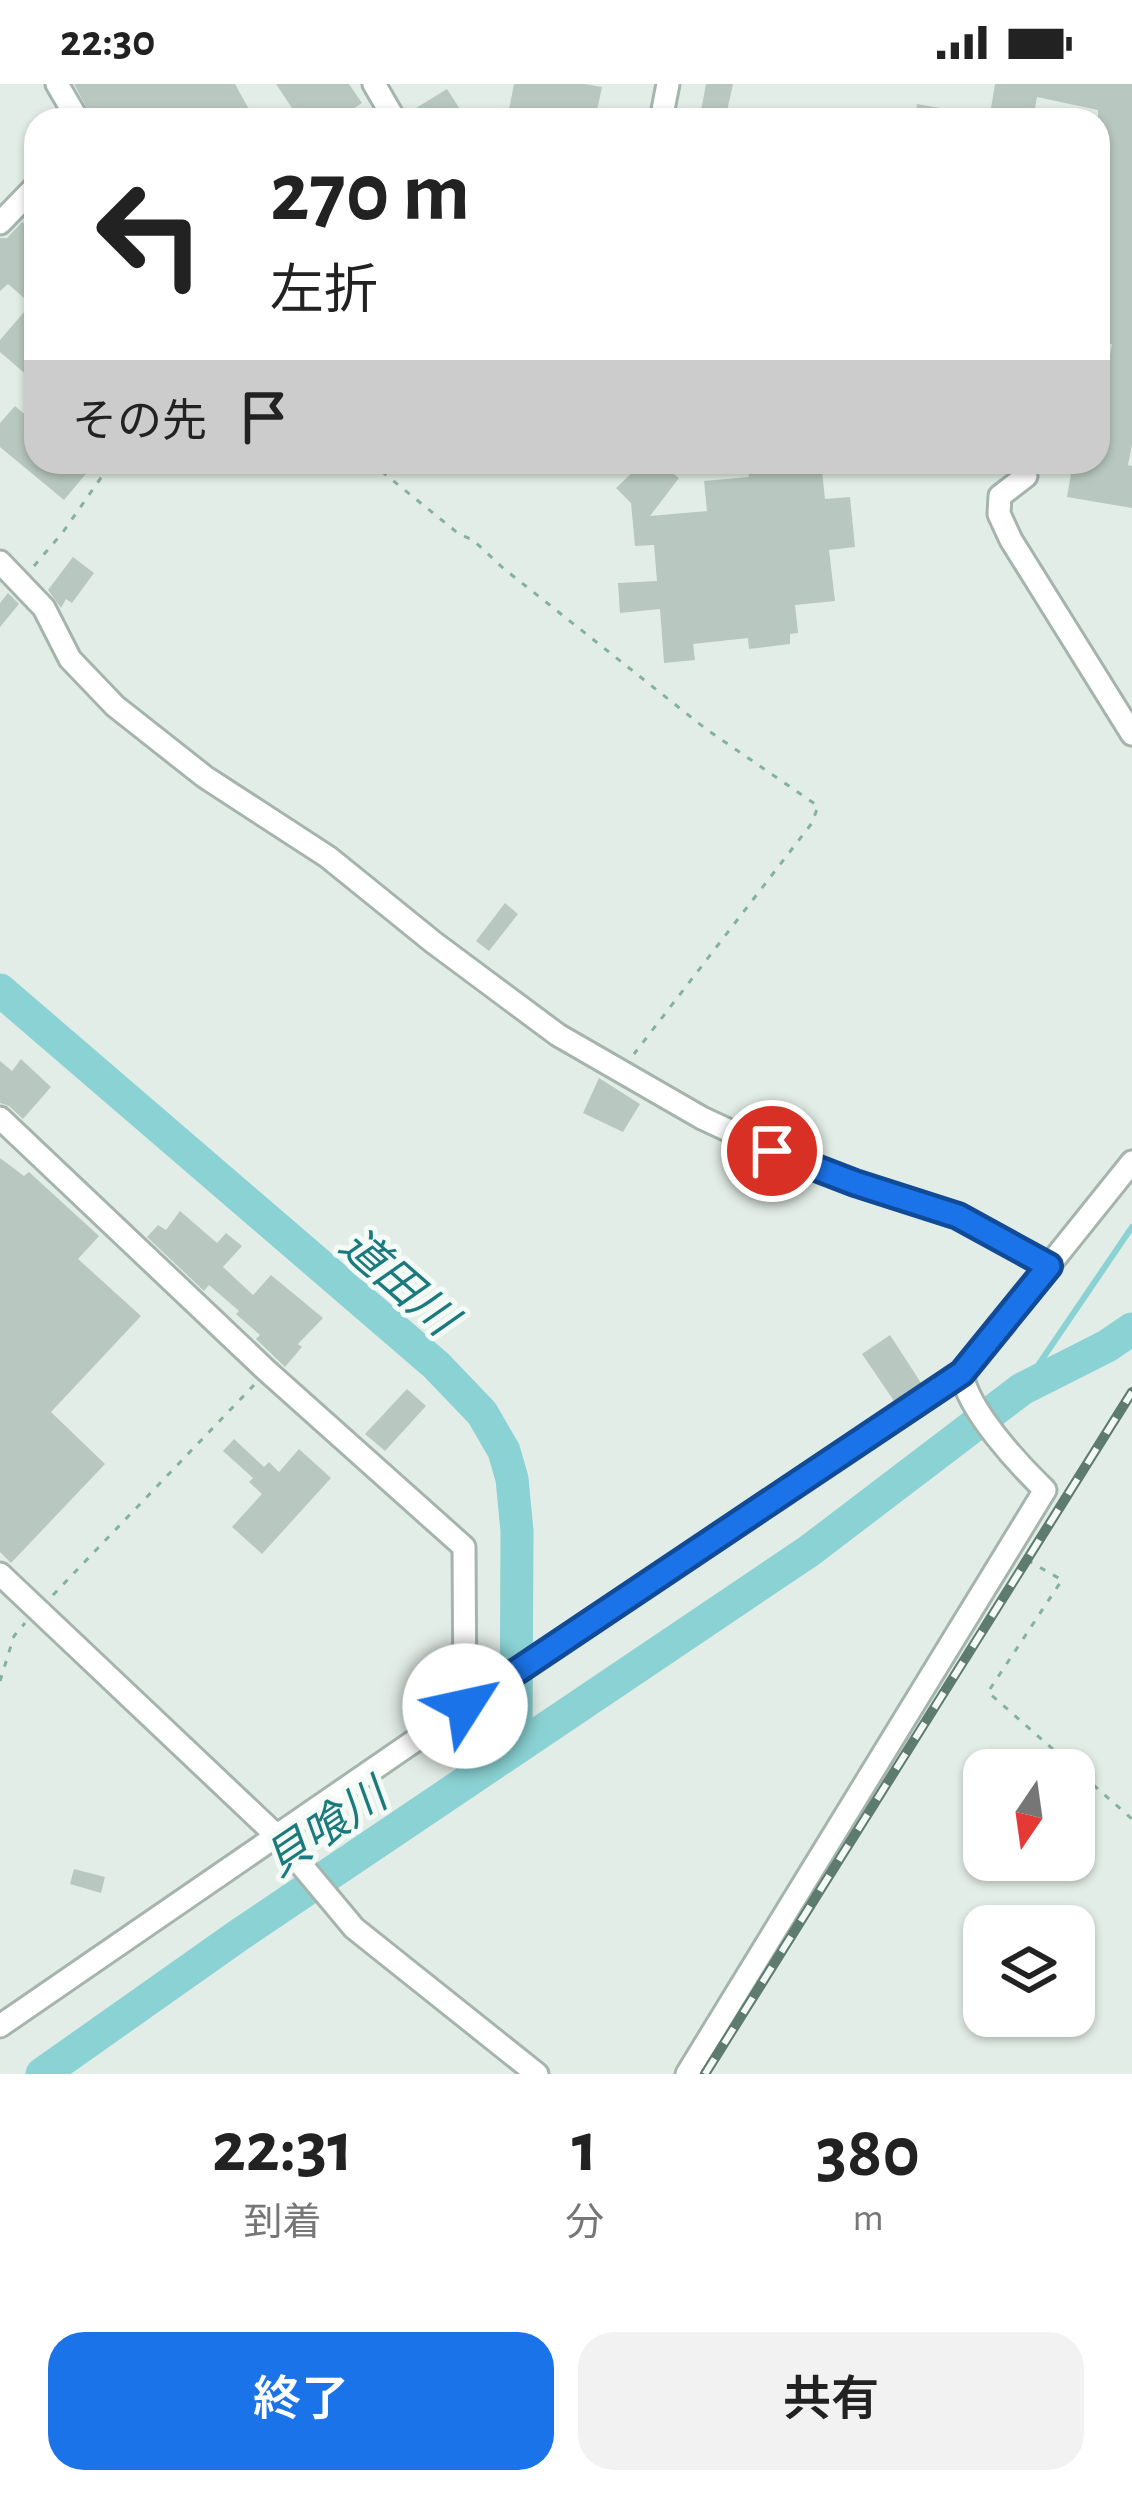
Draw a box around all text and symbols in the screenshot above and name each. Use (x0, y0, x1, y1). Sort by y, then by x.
text: 22:30 (60, 19, 156, 64)
text: 270 m (270, 152, 470, 236)
icon: left (72, 156, 228, 312)
text: 左折 (270, 265, 378, 319)
icon: arrive (231, 384, 297, 450)
text: その先 (72, 400, 207, 445)
pin (721, 1100, 823, 1202)
icon: arrive (739, 1118, 805, 1184)
water label: 道田川 (332, 1220, 467, 1347)
position arrow (402, 1643, 528, 1769)
north arrow (963, 1749, 1095, 1881)
map controls (963, 1749, 1095, 2037)
water label: 貝喰川 (257, 1769, 398, 1885)
button: layers (963, 1905, 1095, 2037)
text: 22:31 (212, 2112, 353, 2184)
text: 1 (572, 2112, 598, 2184)
text: 380 (816, 2117, 920, 2189)
text: m (852, 2199, 884, 2238)
text: 到着 (244, 2204, 322, 2243)
text: 分 (565, 2204, 604, 2243)
button: 終了 (48, 2332, 554, 2470)
button: 共有 (578, 2332, 1084, 2470)

